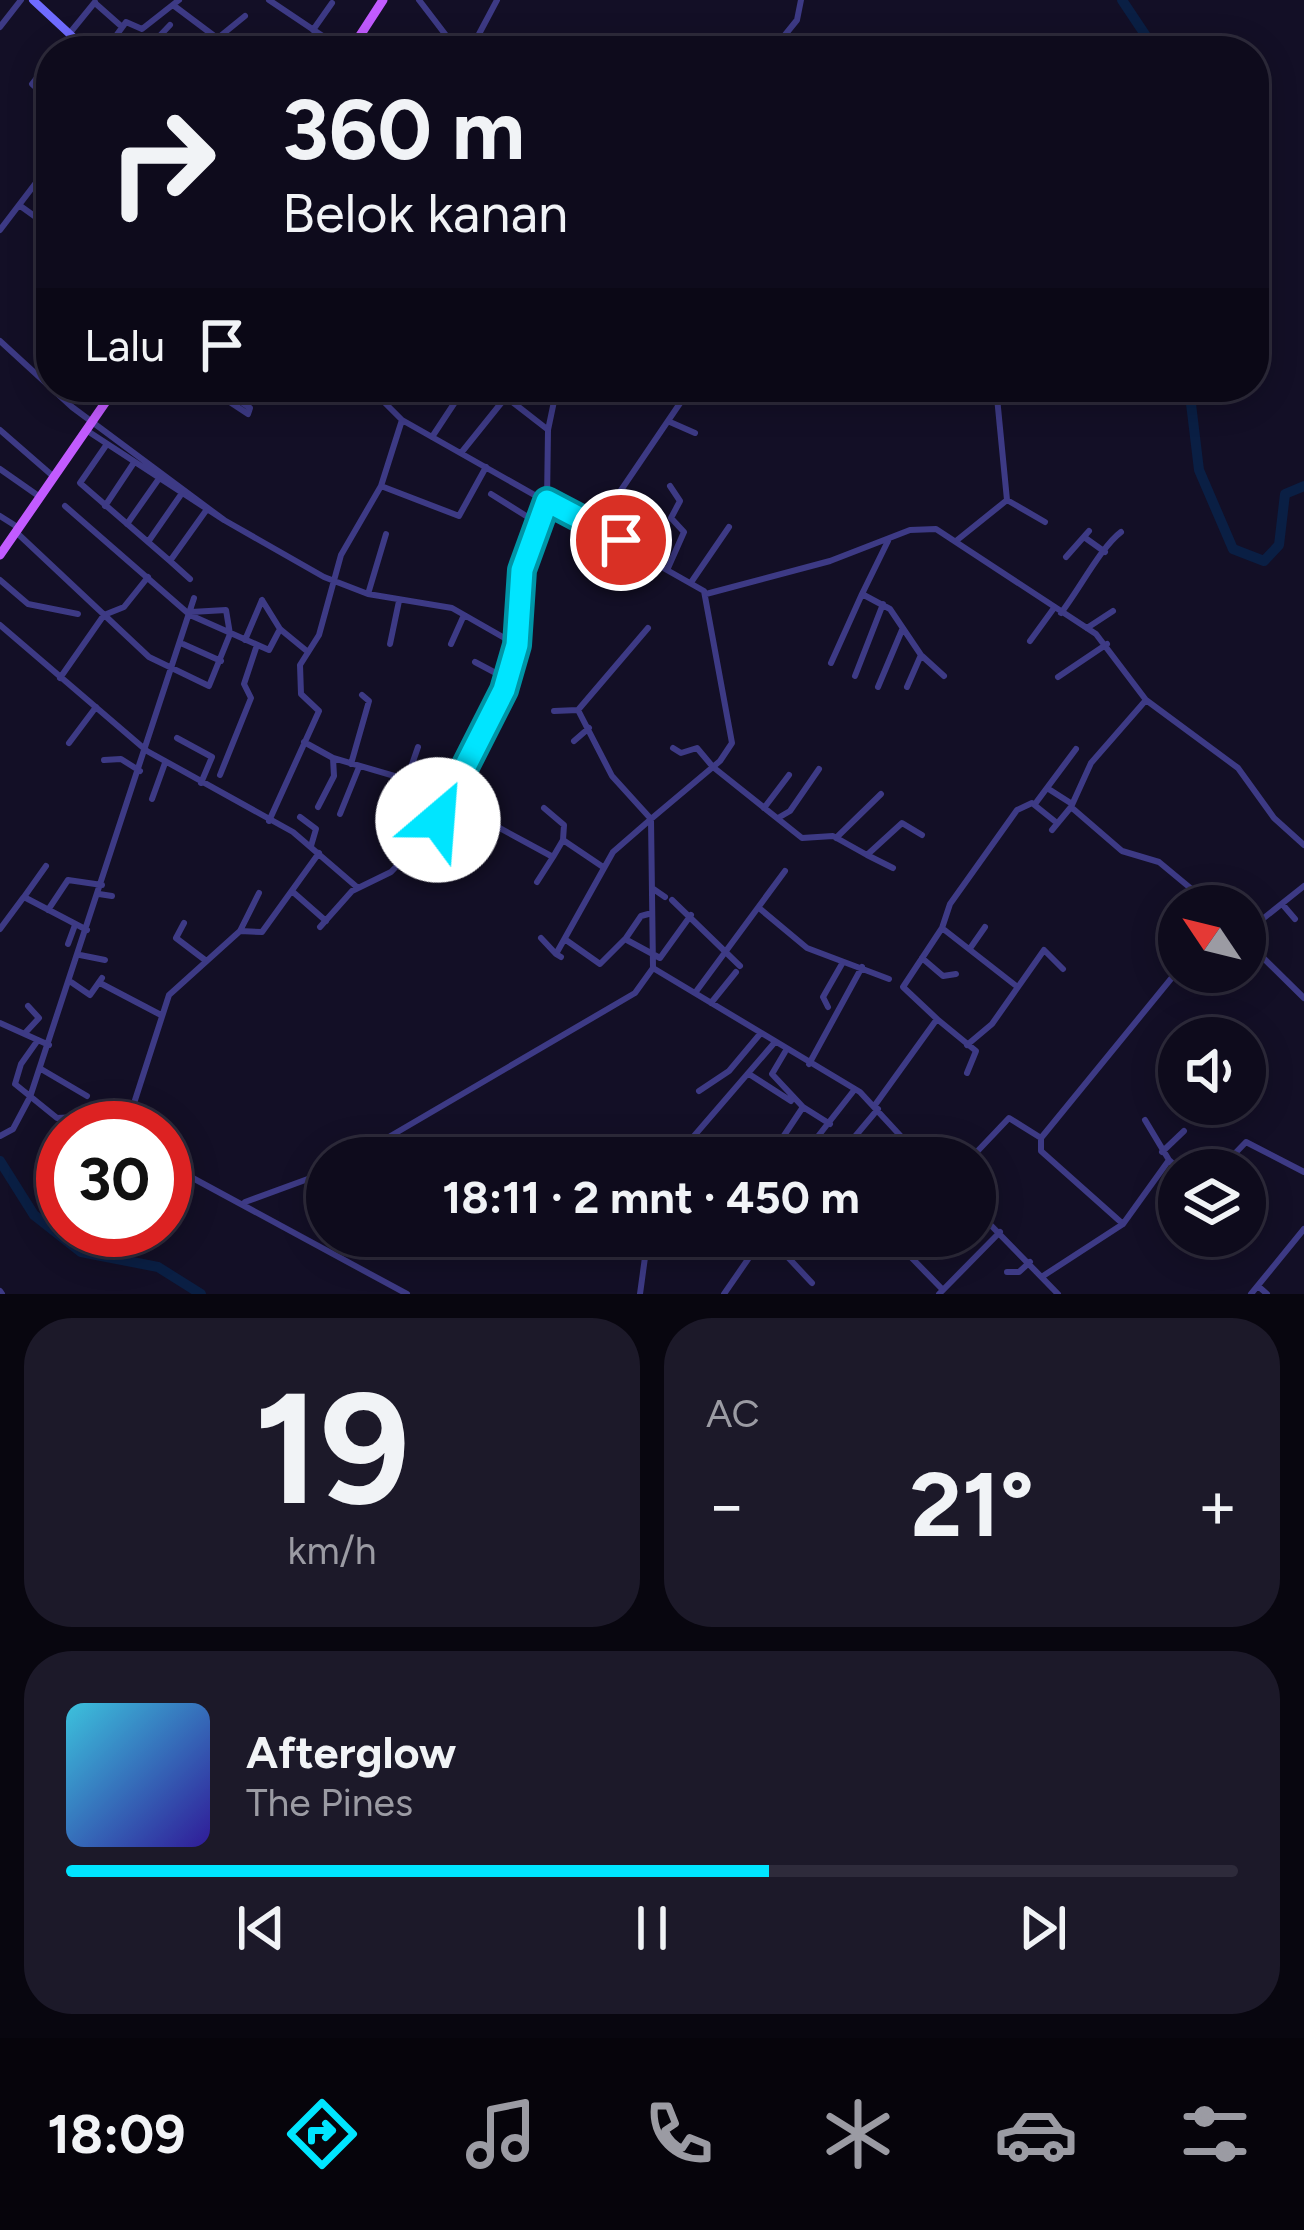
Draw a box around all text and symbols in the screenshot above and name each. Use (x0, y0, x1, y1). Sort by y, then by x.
text: 360 m (282, 79, 525, 180)
icon: right (84, 84, 240, 240)
text: Belok kanan (282, 181, 568, 246)
icon: arrive (189, 312, 255, 378)
text: Lalu (84, 318, 165, 372)
pin (570, 489, 672, 591)
icon: arrive (588, 507, 654, 573)
position arrow (375, 757, 501, 883)
north arrow (1158, 885, 1266, 993)
map controls (1158, 885, 1266, 1257)
button: sound (1158, 1017, 1266, 1125)
speed limit sign: 30 (36, 1101, 192, 1257)
button: layers (1158, 1149, 1266, 1257)
text: 18:11 · 2 mnt · 450 m (442, 1170, 860, 1224)
text: 19 (254, 1355, 410, 1542)
text: AC (706, 1390, 760, 1437)
text: 21° (910, 1450, 1034, 1559)
text: − (706, 1465, 747, 1545)
text: + (1197, 1465, 1238, 1545)
text: km/h (287, 1527, 377, 1574)
text: Afterglow (246, 1725, 456, 1779)
text: The Pines (246, 1779, 413, 1826)
icon: previous (228, 1895, 294, 1961)
icon: pause (619, 1895, 685, 1961)
icon: next (1010, 1895, 1076, 1961)
icon: directions (280, 2092, 364, 2176)
icon: music (459, 2092, 543, 2176)
icon: phone (637, 2092, 721, 2176)
icon: climate (816, 2092, 900, 2176)
icon: car (994, 2092, 1078, 2176)
icon: filters (1173, 2092, 1257, 2176)
text: 18:09 (47, 2102, 186, 2167)

